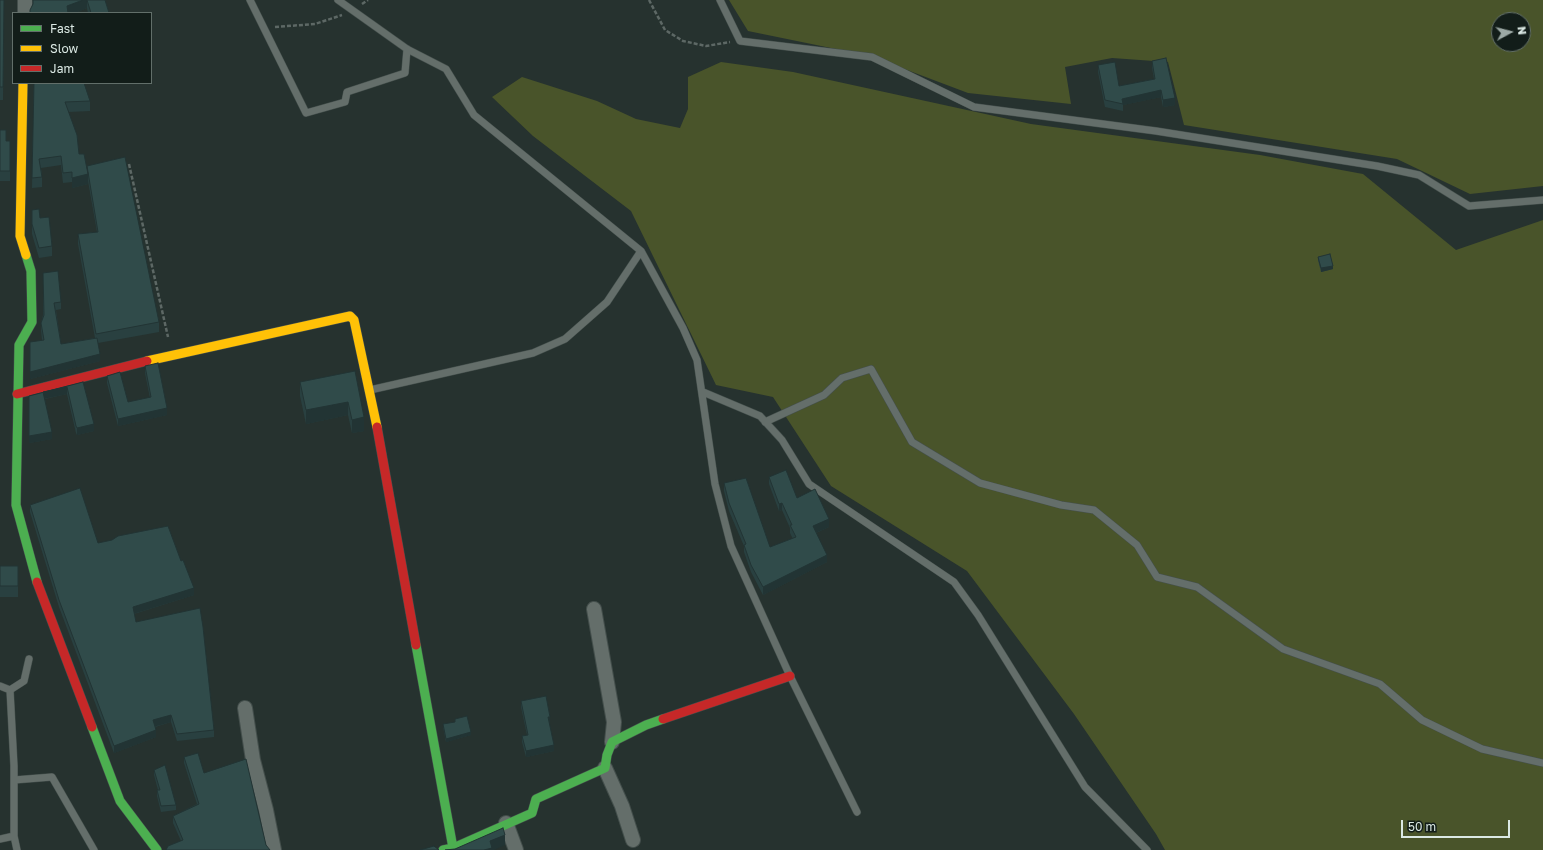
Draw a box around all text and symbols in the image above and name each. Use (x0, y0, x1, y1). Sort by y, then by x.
legend (12, 12, 152, 84)
north arrow (1491, 12, 1531, 52)
text: Fast (50, 21, 75, 36)
text: N (1515, 26, 1529, 36)
text: Slow (50, 41, 78, 56)
text: Jam (50, 61, 74, 76)
scale bar (1403, 812, 1512, 838)
text: 50 m (1408, 819, 1436, 834)

